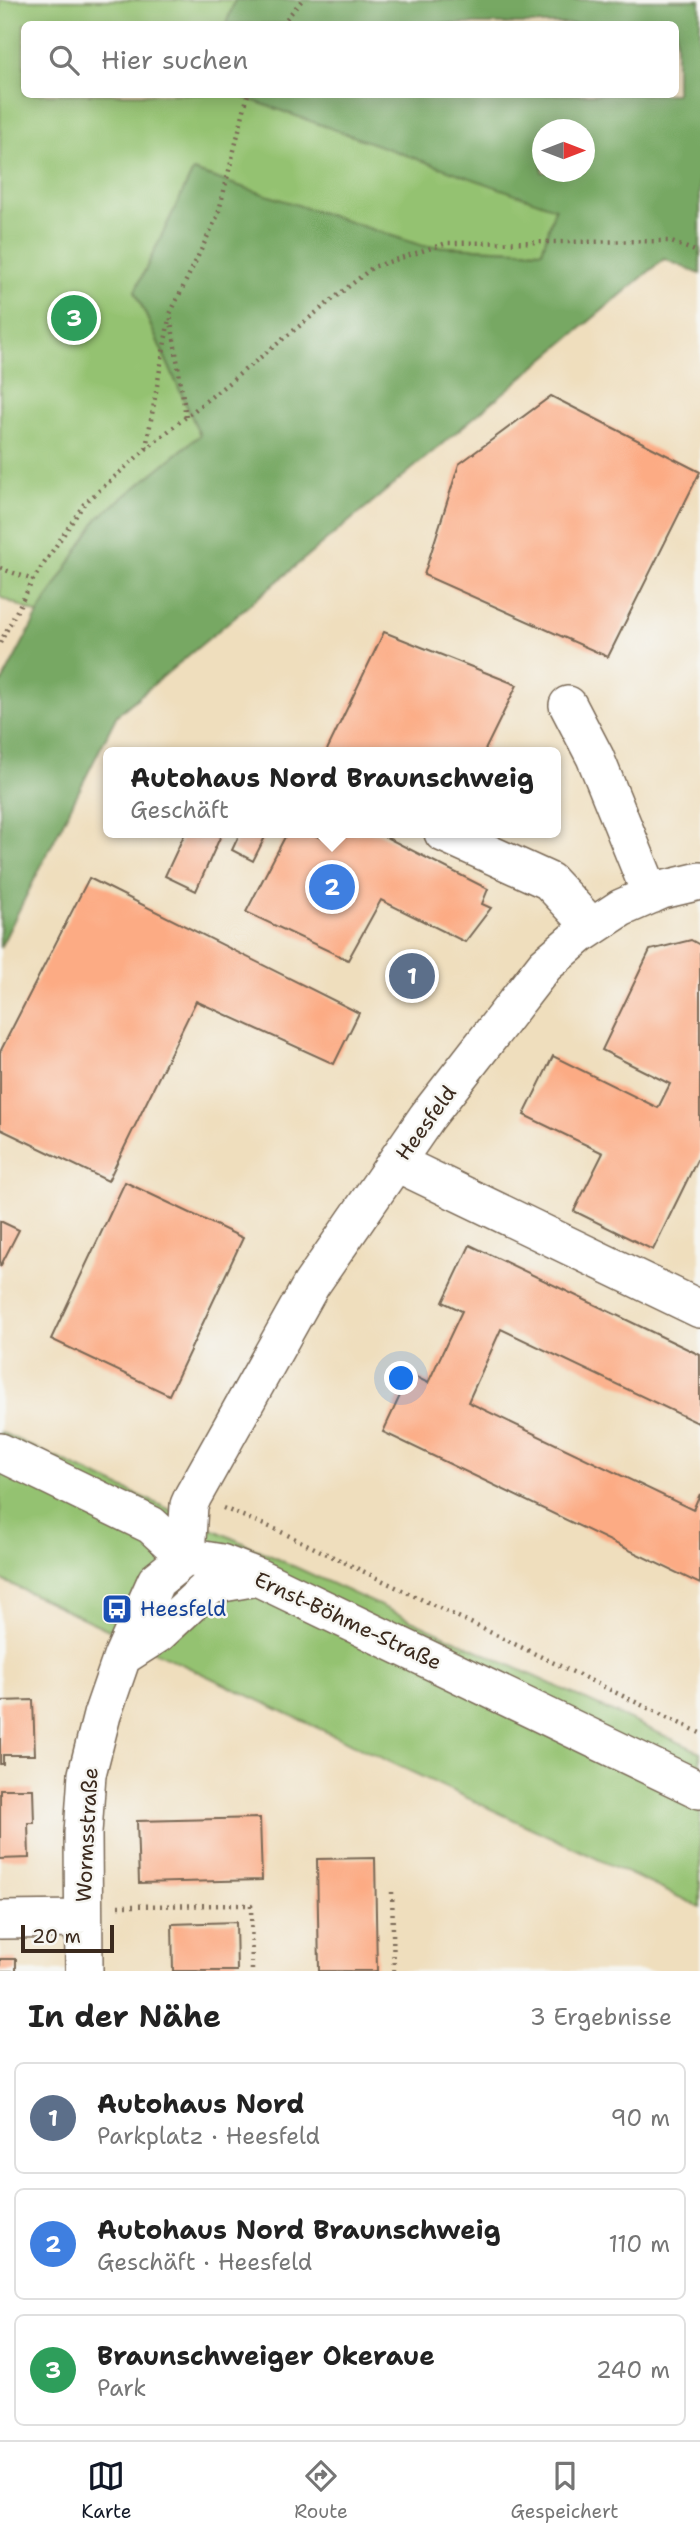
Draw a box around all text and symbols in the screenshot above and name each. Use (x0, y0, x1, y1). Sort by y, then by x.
search box (21, 21, 679, 98)
icon: search (45, 41, 83, 79)
text: Hier suchen (101, 42, 248, 77)
north arrow (532, 119, 595, 182)
pin: 3 (51, 292, 97, 344)
popup (103, 747, 561, 838)
text: Autohaus Nord Braunschweig (130, 760, 534, 795)
text: Geschäft (130, 795, 229, 825)
pin: 2 (309, 861, 355, 913)
pin: 1 (389, 950, 435, 1002)
street label: Heesfeld (389, 1080, 463, 1166)
your location (384, 1361, 418, 1395)
street label: Ernst-Böhme-Straße (250, 1565, 446, 1677)
bus stop icon: Heesfeld (100, 1592, 134, 1626)
place label: Heesfeld (140, 1595, 226, 1623)
street label: Wormsstraße (69, 1767, 105, 1903)
scale bar (21, 1922, 114, 1954)
text: 20 m (32, 1924, 81, 1949)
text: In der Nähe (28, 1996, 221, 2037)
text: 3 Ergebnisse (530, 2002, 672, 2032)
text: Autohaus Nord (97, 2086, 304, 2121)
text: 1 (48, 2103, 58, 2133)
text: 90 m (610, 2103, 670, 2133)
text: Parkplatz · Heesfeld (97, 2121, 320, 2151)
text: Autohaus Nord Braunschweig (97, 2212, 501, 2247)
text: 2 (45, 2229, 61, 2259)
text: 110 m (608, 2229, 670, 2259)
text: Geschäft · Heesfeld (97, 2247, 312, 2277)
text: Braunschweiger Okeraue (97, 2338, 435, 2373)
text: 3 (45, 2355, 61, 2385)
text: 240 m (596, 2355, 670, 2385)
text: Park (97, 2373, 146, 2403)
tab: Karte (81, 2457, 132, 2524)
tab: Route (294, 2457, 348, 2524)
tab: Gespeichert (511, 2457, 619, 2524)

